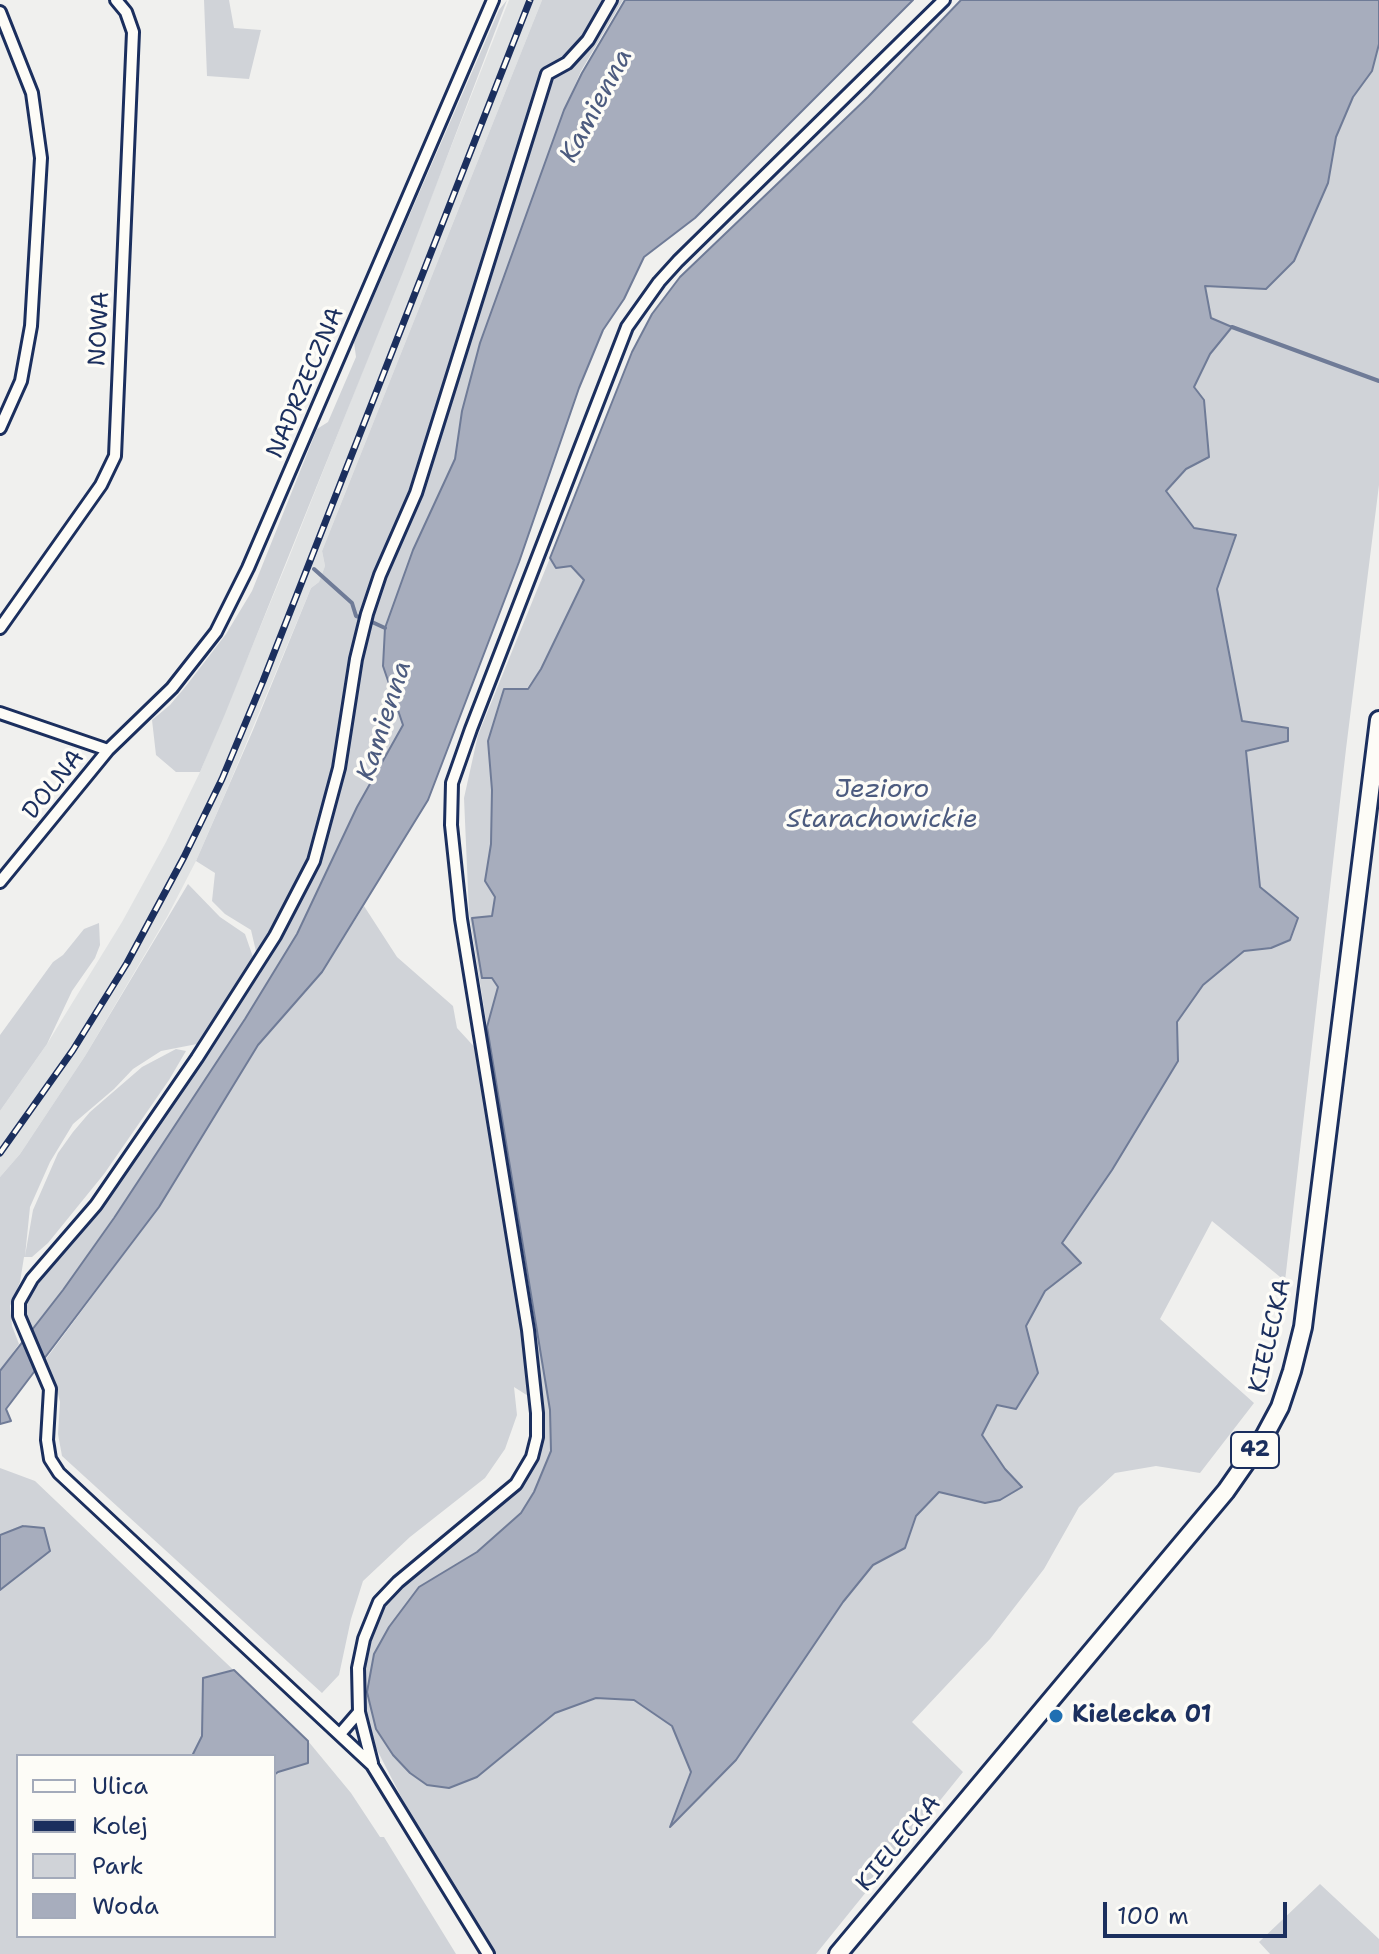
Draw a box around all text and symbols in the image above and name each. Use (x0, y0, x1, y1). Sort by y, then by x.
water label: Kamienna (554, 44, 640, 168)
street label: NOWA (84, 291, 116, 367)
street label: NADRZECZNA (261, 303, 351, 463)
water label: Kamienna (351, 657, 419, 785)
street label: DOLNA (17, 744, 91, 826)
water label: Jezioro Starachowickie (786, 774, 978, 836)
street label: KIELECKA (1244, 1276, 1298, 1396)
road number: 42 (1231, 1432, 1279, 1468)
place label: Kielecka 01 (1072, 1702, 1212, 1730)
marker: Kielecka 01 (1047, 1707, 1065, 1725)
legend (16, 1754, 276, 1938)
text: Ulica (92, 1770, 148, 1802)
street label: KIELECKA (851, 1790, 947, 1898)
text: Kolej (92, 1810, 148, 1842)
text: Park (92, 1850, 144, 1882)
scale bar (1107, 1886, 1291, 1936)
text: Woda (92, 1890, 159, 1922)
text: 100 m (1117, 1900, 1189, 1932)

